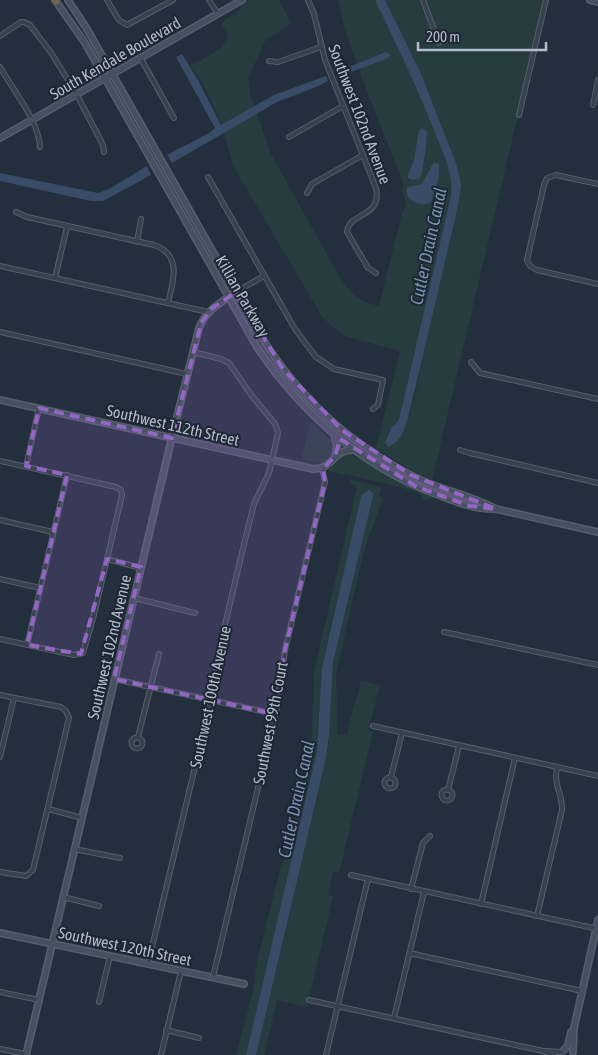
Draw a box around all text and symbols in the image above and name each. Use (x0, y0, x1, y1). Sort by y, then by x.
street label: South Kendale Boulevard (46, 13, 184, 103)
scale bar (418, 20, 546, 52)
text: 200 m (426, 28, 460, 45)
street label: Southwest 102nd Avenue (325, 42, 395, 186)
water label: Cutler Drain Canal (405, 185, 451, 307)
street label: Killian Parkway (212, 252, 274, 341)
street label: Southwest 112th Street (105, 401, 241, 449)
street label: Southwest 102nd Avenue (84, 573, 134, 721)
street label: Southwest 100th Avenue (186, 624, 234, 770)
street label: Southwest 99th Court (249, 660, 291, 786)
water label: Cutler Drain Canal (273, 738, 319, 860)
street label: Southwest 120th Street (57, 923, 194, 969)

